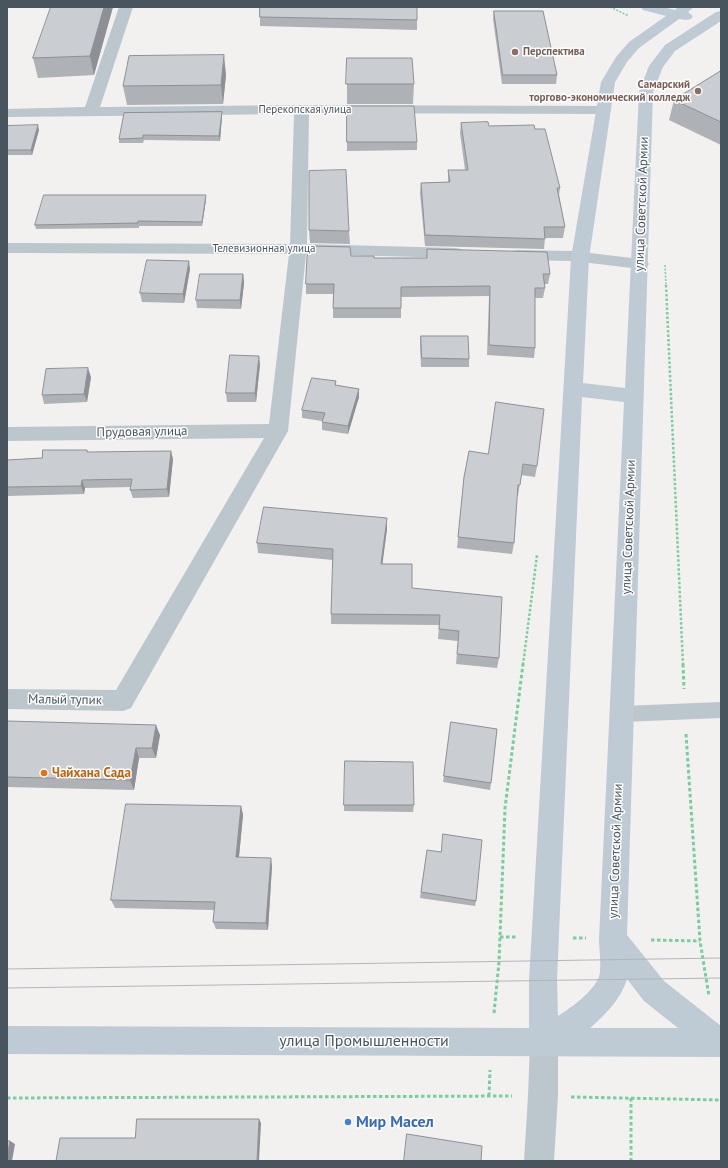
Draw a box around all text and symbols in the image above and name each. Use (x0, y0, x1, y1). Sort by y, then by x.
place label: Перспектива (523, 45, 585, 59)
marker: Перспектива (510, 47, 520, 57)
place label: Самарский торгово-экономический колледж (529, 78, 690, 104)
marker: Самарский торгово-экономический колледж (693, 86, 703, 96)
street label: Перекопская улица (258, 103, 352, 117)
street label: улица Советской Армии (632, 136, 652, 272)
street label: Телевизионная улица (213, 242, 315, 256)
street label: Прудовая улица (96, 423, 188, 441)
street label: улица Советской Армии (619, 459, 639, 595)
street label: Малый тупик (28, 692, 102, 708)
place label: Чайхана Сада (52, 765, 131, 781)
marker: Чайхана Сада (39, 768, 49, 778)
street label: улица Советской Армии (606, 783, 626, 919)
street label: улица Промышленности (279, 1031, 449, 1051)
place label: Мир Масел (356, 1112, 434, 1132)
marker: Мир Масел (343, 1117, 353, 1127)

